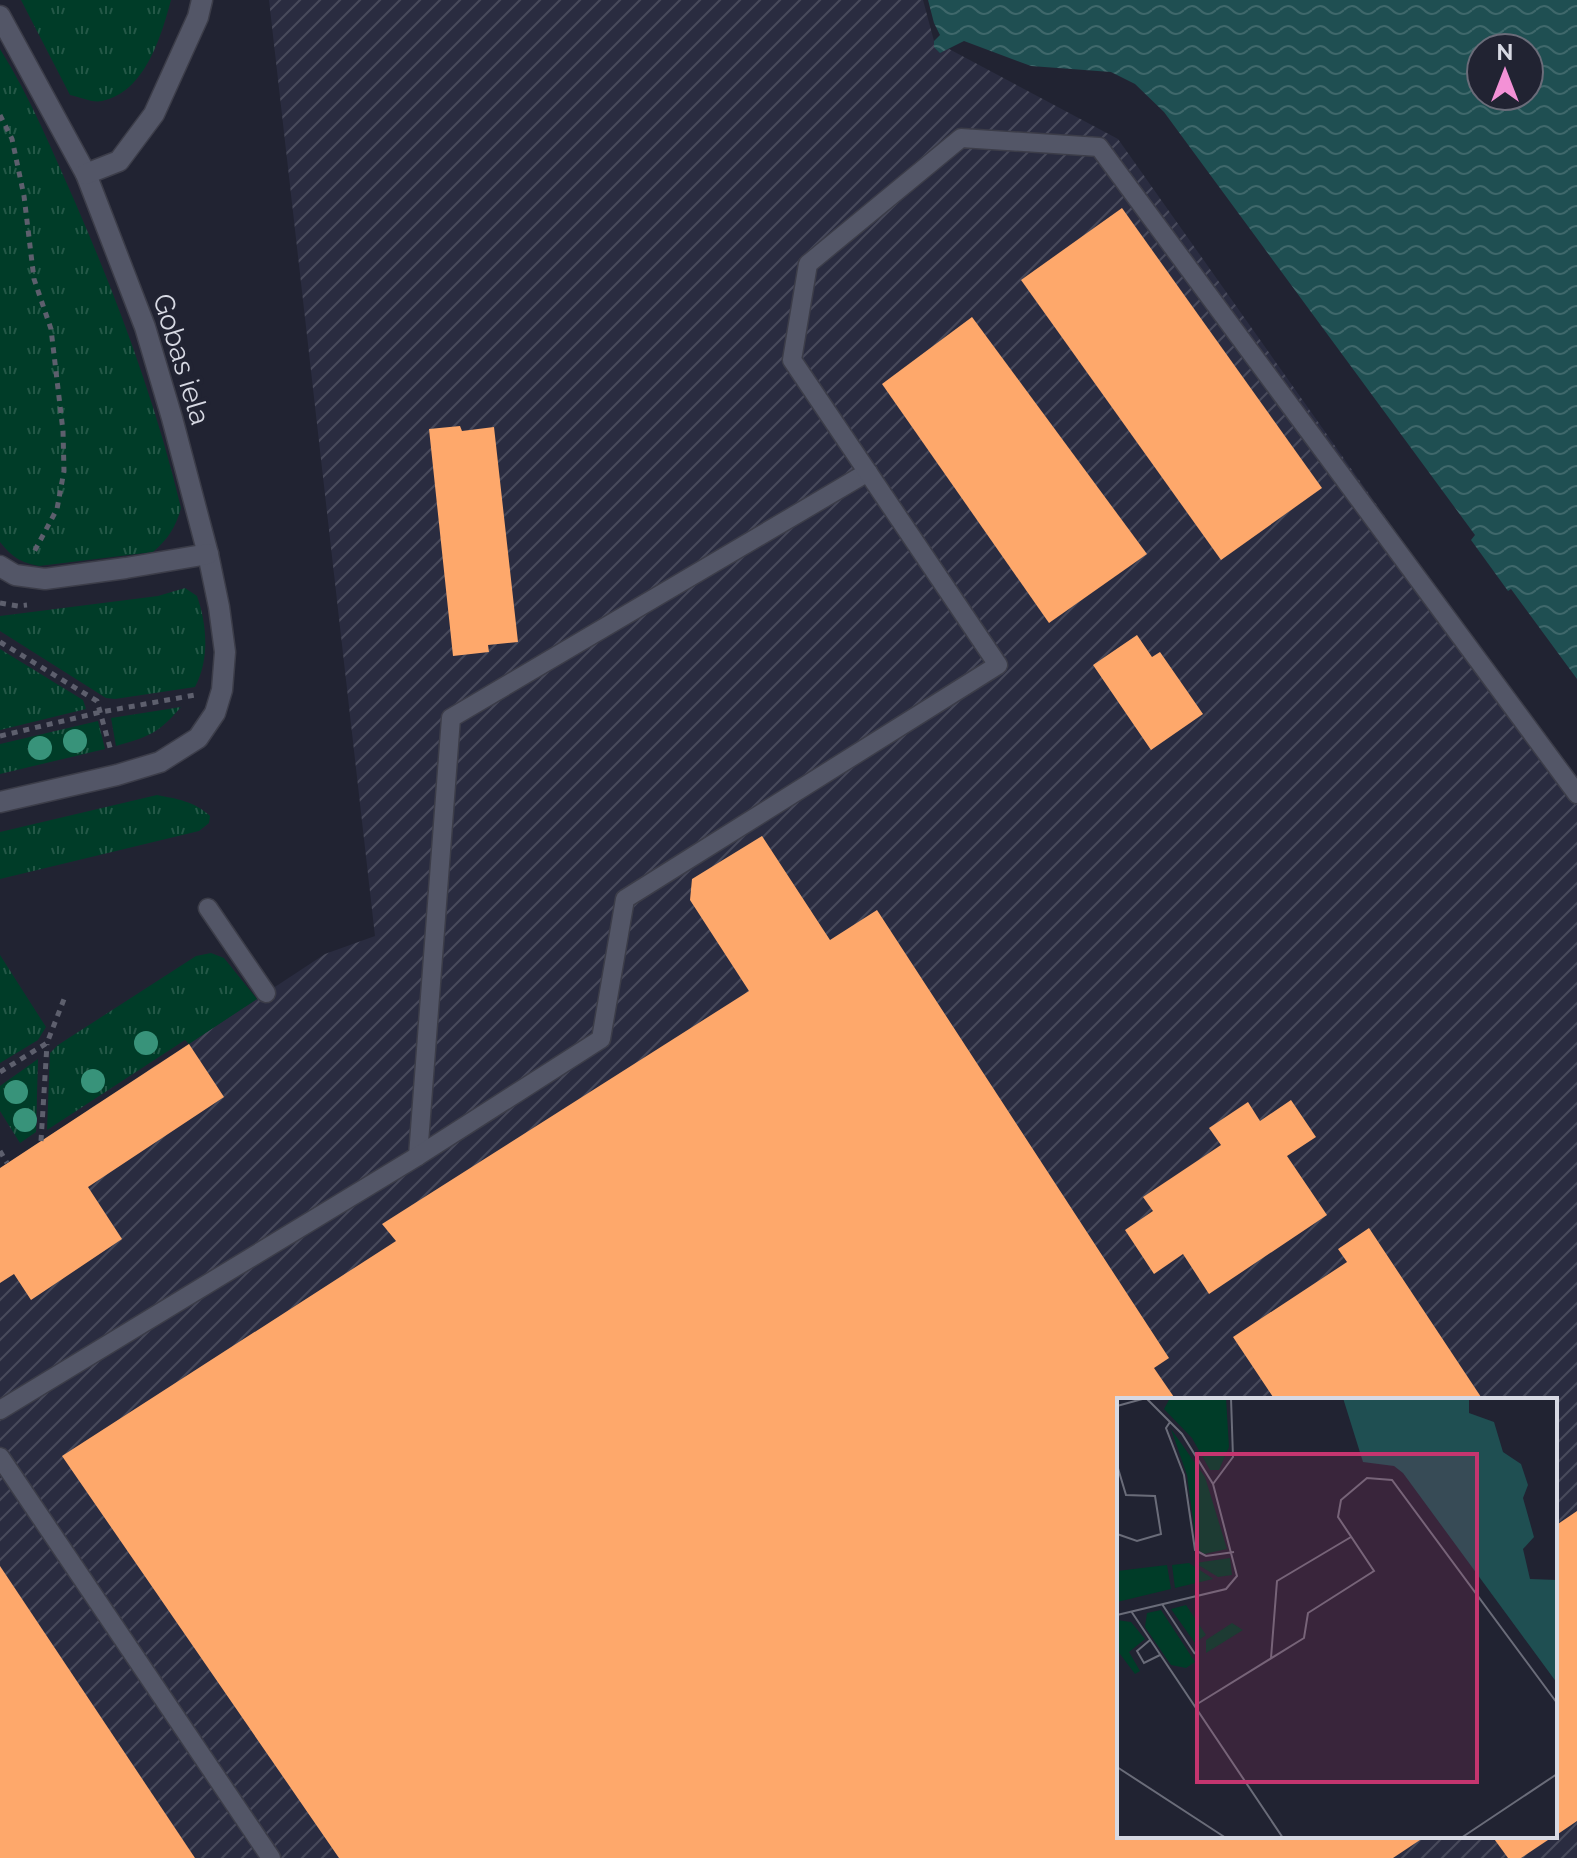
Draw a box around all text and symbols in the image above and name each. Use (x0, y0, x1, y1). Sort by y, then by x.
north arrow (1465, 32, 1545, 112)
text: N (1497, 39, 1513, 65)
street label: Gobas iela (146, 290, 217, 429)
inset map (1117, 1398, 1557, 1838)

